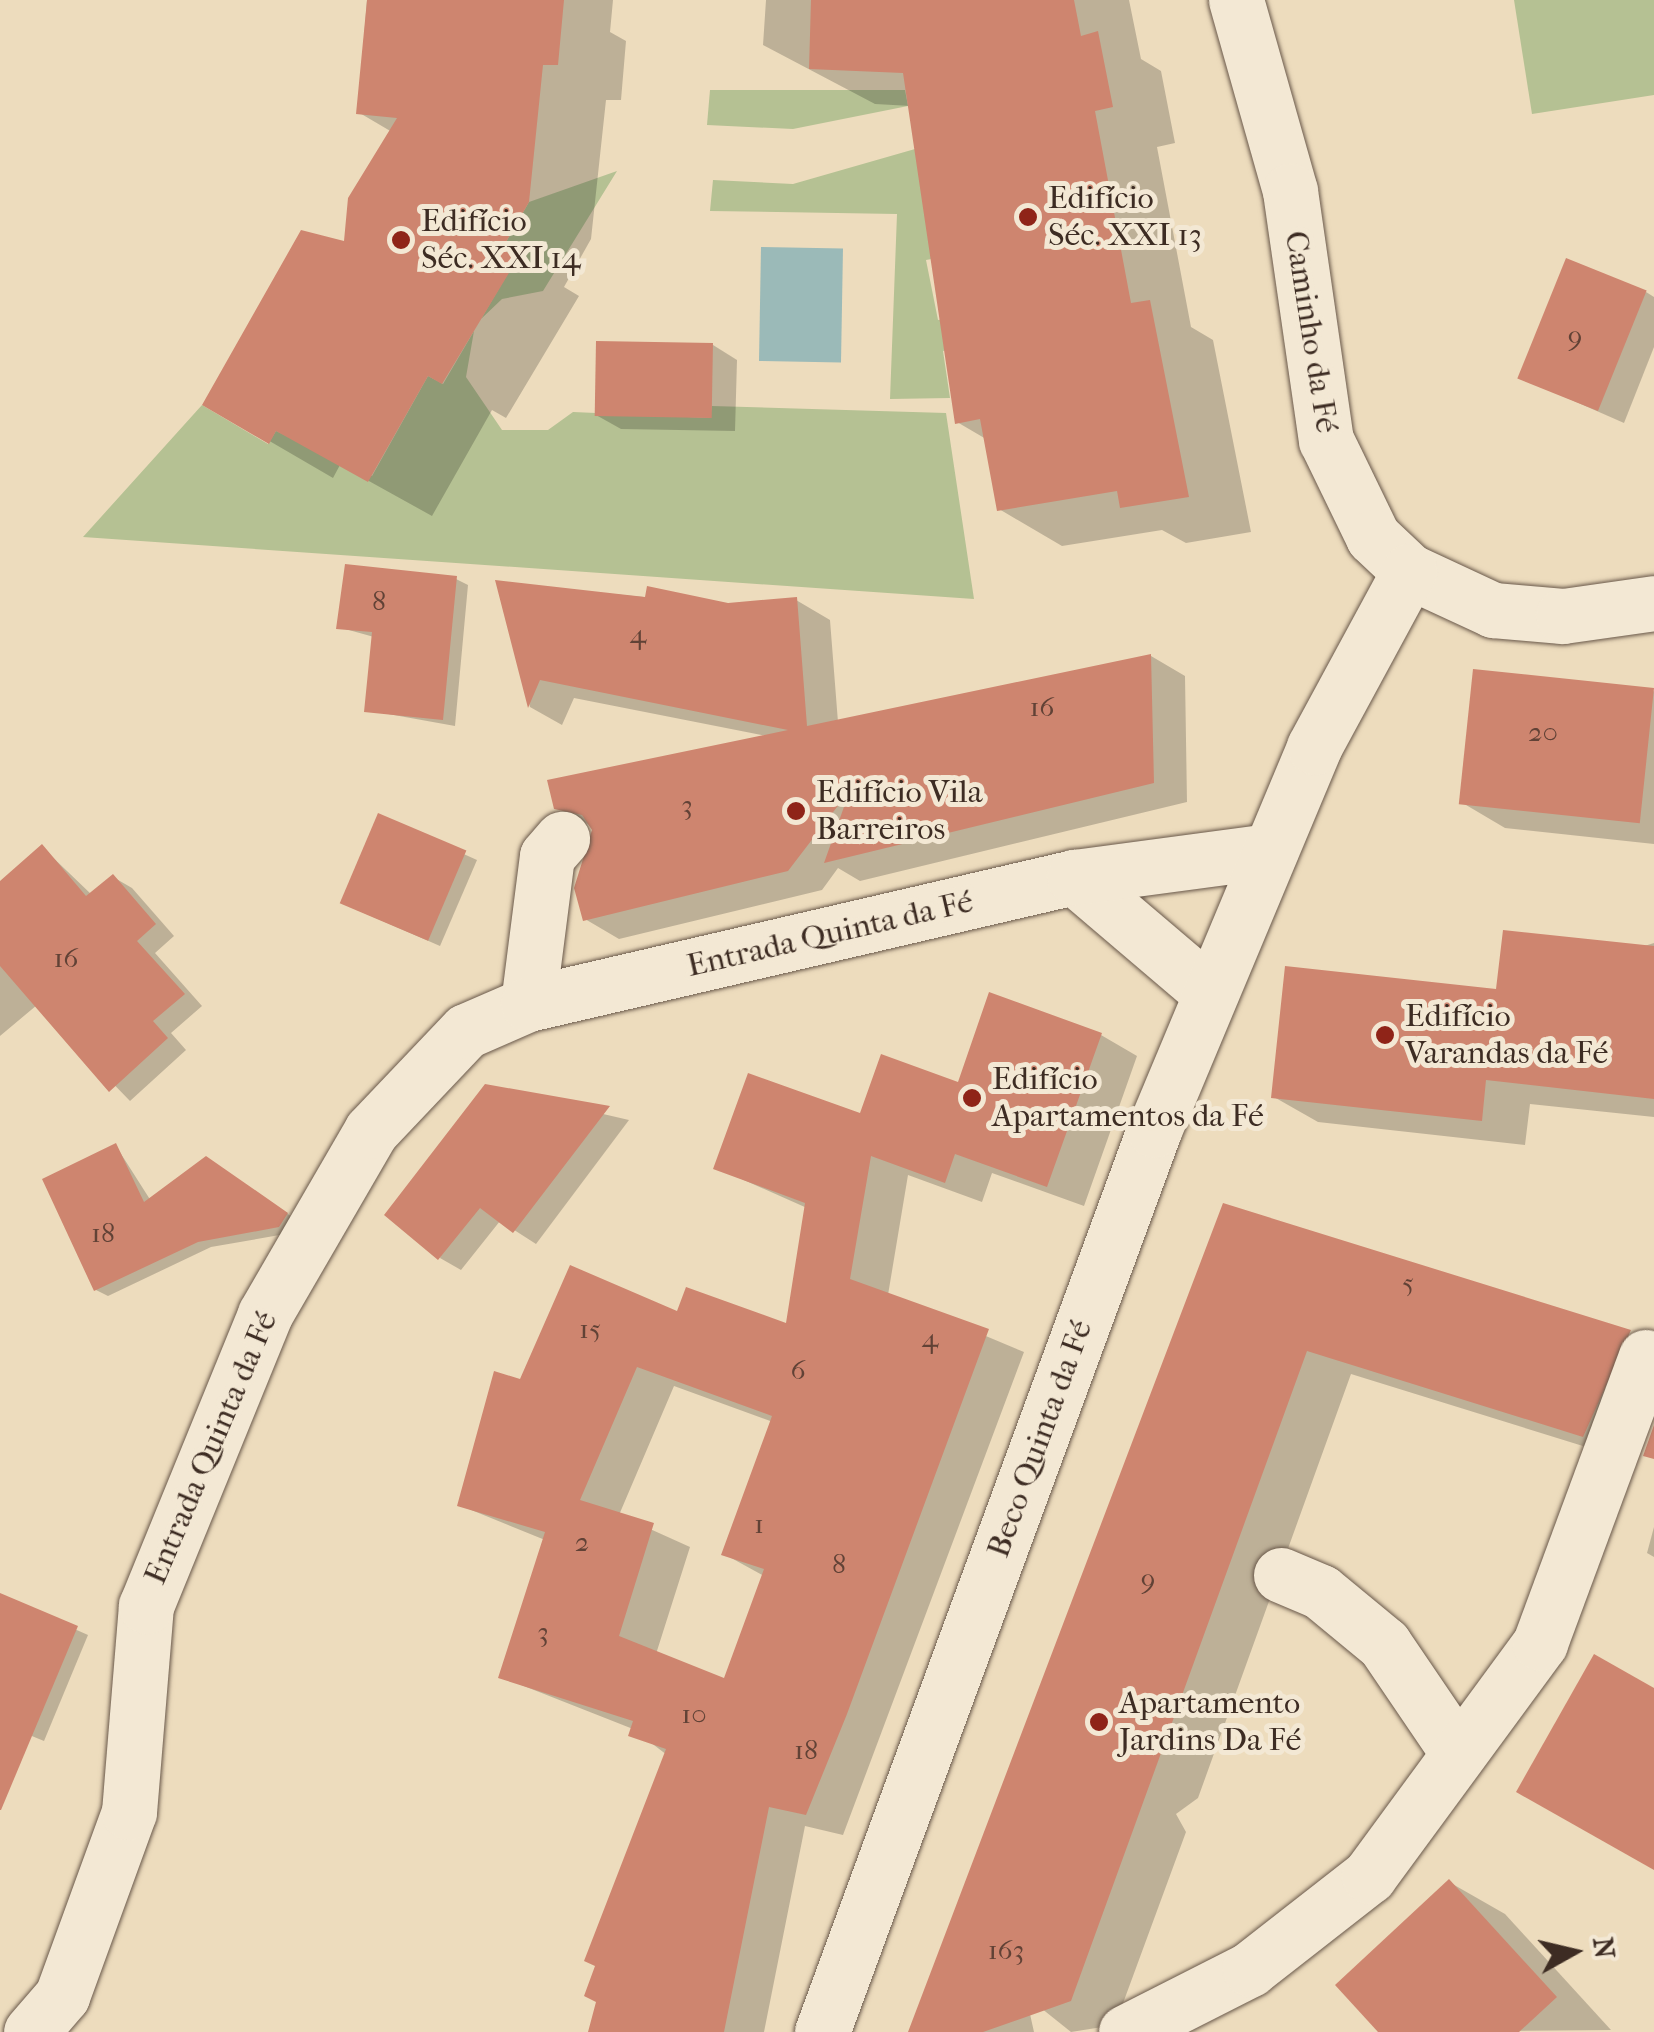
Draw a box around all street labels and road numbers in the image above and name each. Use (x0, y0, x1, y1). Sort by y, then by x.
street label: Caminho da Fé (1276, 228, 1346, 436)
street label: Entrada Quinta da Fé (683, 882, 977, 986)
street label: Entrada Quinta da Fé (136, 1306, 286, 1590)
street label: Beco Quinta da Fé (979, 1315, 1101, 1563)

